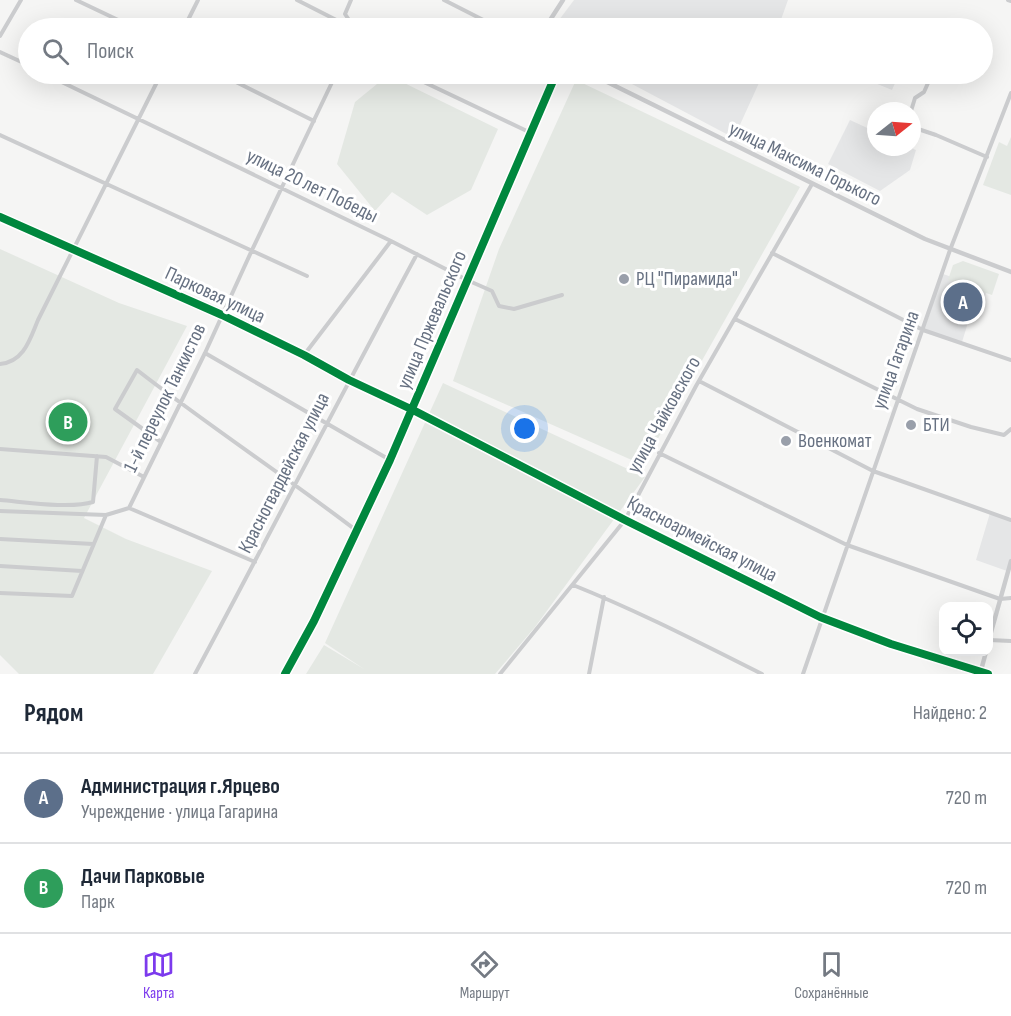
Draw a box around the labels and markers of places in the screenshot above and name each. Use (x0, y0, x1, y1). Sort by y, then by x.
place label: РЦ "Пирамида" (636, 267, 738, 291)
marker: РЦ "Пирамида" (617, 272, 631, 286)
pin: A (944, 280, 982, 324)
pin: B (48, 400, 88, 444)
place label: БТИ (923, 413, 950, 437)
marker: БТИ (904, 418, 918, 432)
place label: Военкомат (798, 429, 872, 453)
marker: Военкомат (779, 434, 793, 448)

